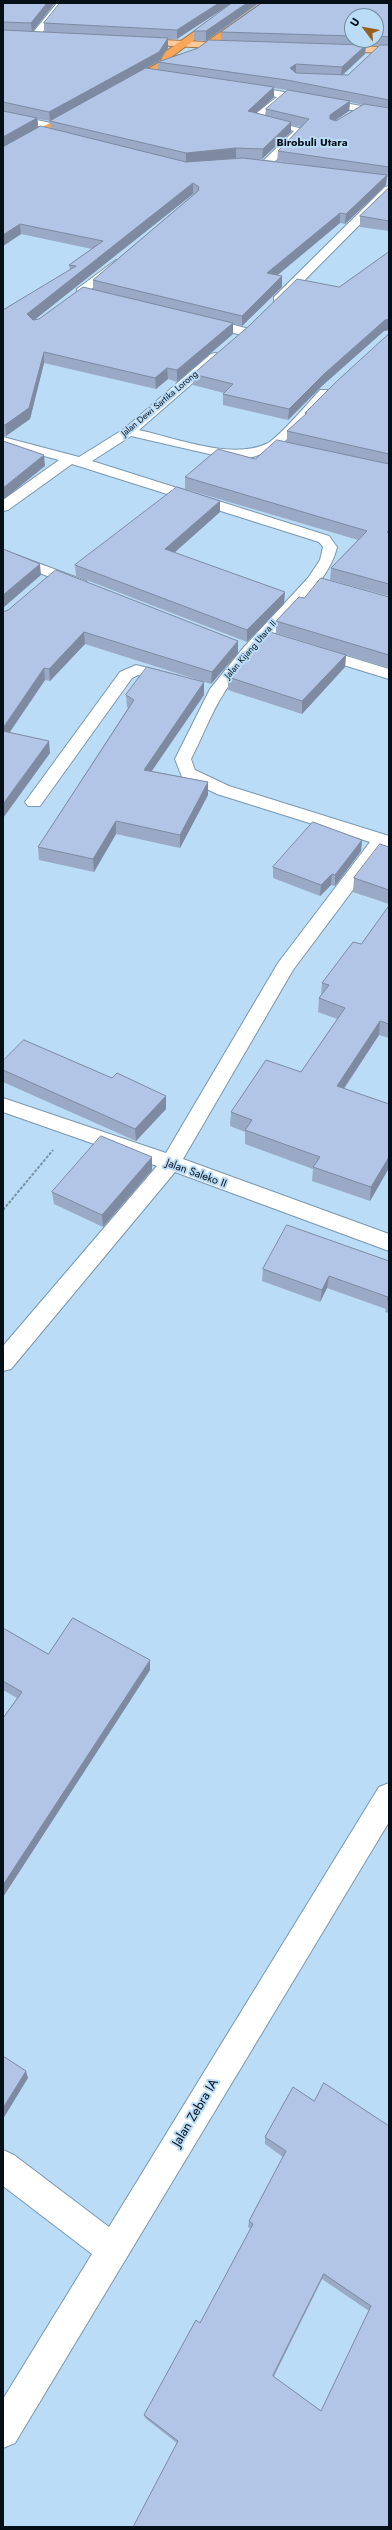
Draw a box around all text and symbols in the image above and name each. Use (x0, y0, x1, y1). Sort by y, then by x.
north arrow (344, 8, 384, 48)
text: U (346, 15, 364, 30)
district label: Birobuli Utara (276, 136, 348, 150)
street label: Jalan Dewi Sartika Lorong (120, 369, 200, 439)
street label: Jalan Kijang Utara II (223, 619, 279, 681)
street label: Jalan Saleko II (164, 1157, 228, 1191)
street label: Jalan Zebra IA (170, 2076, 222, 2150)

